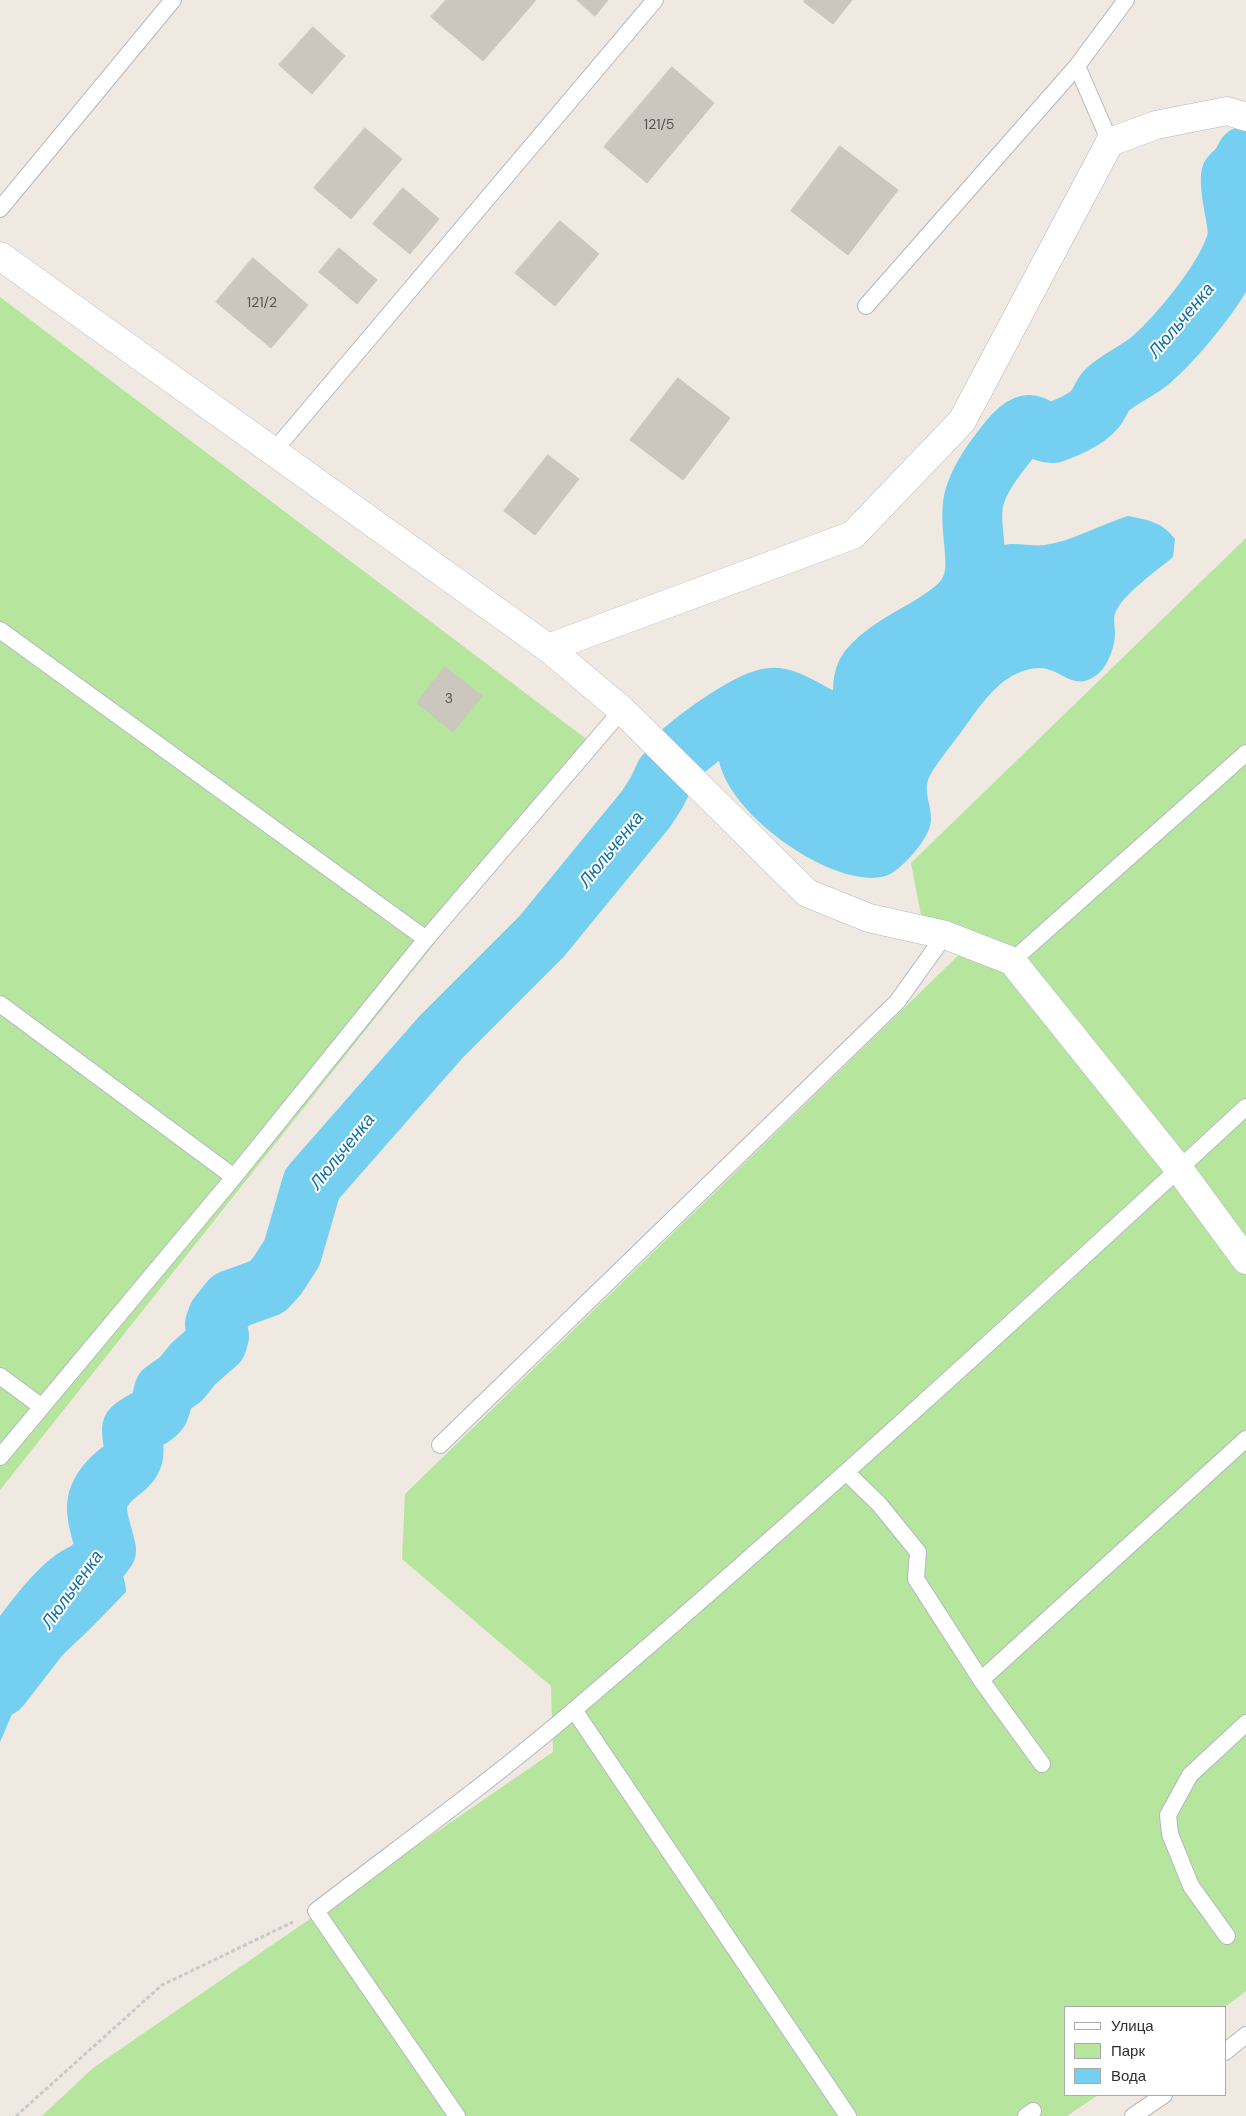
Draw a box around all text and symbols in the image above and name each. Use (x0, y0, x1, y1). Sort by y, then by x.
house number: 121/5 (644, 117, 674, 133)
water label: Люльченка (1144, 279, 1220, 363)
house number: 121/2 (247, 295, 277, 311)
house number: 3 (445, 691, 453, 707)
water label: Люльченка (575, 808, 649, 892)
water label: Люльченка (306, 1110, 380, 1194)
water label: Люльченка (37, 1547, 109, 1633)
legend (1064, 2006, 1226, 2096)
text: Улица (1111, 2016, 1154, 2036)
text: Парк (1111, 2041, 1145, 2061)
text: Вода (1111, 2066, 1146, 2086)

